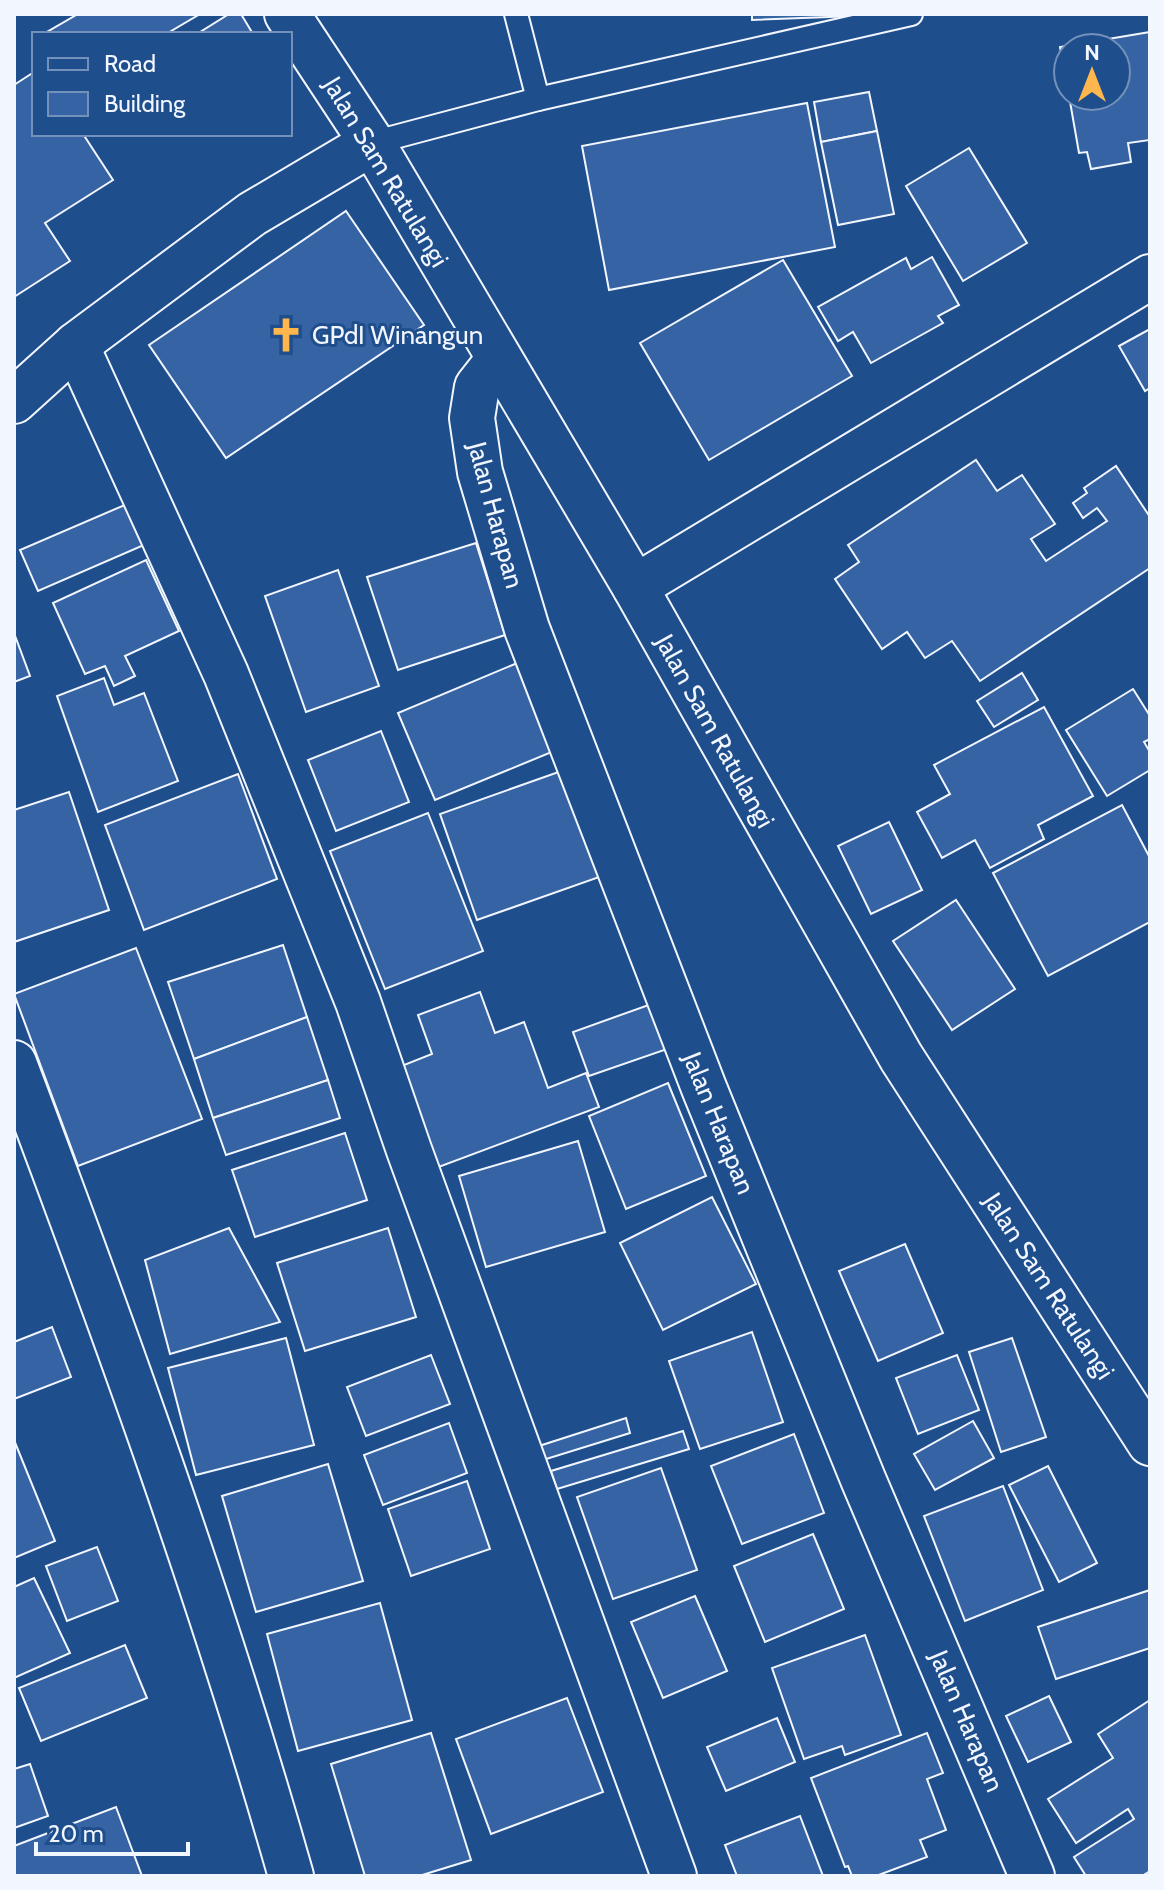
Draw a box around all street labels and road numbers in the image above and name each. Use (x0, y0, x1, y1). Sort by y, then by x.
street label: Jalan Sam Ratulangi (316, 70, 455, 273)
street label: Jalan Harapan (461, 437, 531, 592)
street label: Jalan Sam Ratulangi (648, 628, 781, 833)
street label: Jalan Harapan (676, 1046, 762, 1199)
street label: Jalan Sam Ratulangi (976, 1186, 1121, 1385)
street label: Jalan Harapan (922, 1645, 1011, 1796)

